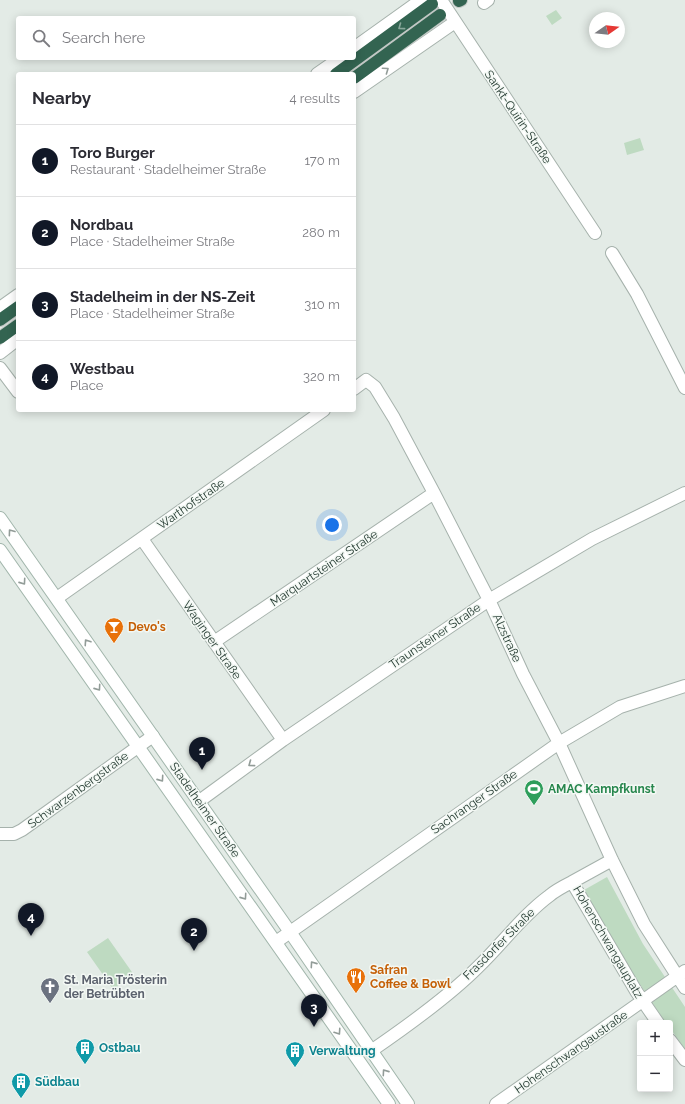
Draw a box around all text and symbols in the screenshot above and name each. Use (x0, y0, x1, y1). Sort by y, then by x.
north arrow (589, 12, 625, 48)
search box (16, 16, 356, 60)
one-way arrow (398, 22, 405, 29)
icon: search (30, 27, 52, 49)
text: Search here (62, 29, 145, 47)
one-way arrow (382, 67, 389, 75)
street label: Sankt-Quirin-Straße (482, 68, 554, 166)
text: Nearby (32, 88, 91, 108)
text: 4 results (289, 91, 340, 106)
text: Toro Burger (70, 144, 155, 162)
text: 1 (42, 153, 48, 168)
text: 170 m (304, 153, 340, 168)
text: Restaurant · Stadelheimer Straße (70, 162, 266, 177)
text: Nordbau (70, 216, 133, 234)
text: 2 (41, 225, 49, 240)
text: 280 m (302, 225, 340, 240)
text: Place · Stadelheimer Straße (70, 234, 235, 249)
text: Stadelheim in der NS-Zeit (70, 288, 255, 306)
text: 3 (41, 297, 49, 312)
text: 310 m (304, 297, 340, 312)
text: Place · Stadelheimer Straße (70, 306, 235, 321)
text: Westbau (70, 360, 134, 378)
text: 4 (41, 369, 49, 384)
text: 320 m (303, 369, 340, 384)
text: Place (70, 378, 103, 393)
street label: Warthofstraße (155, 476, 227, 532)
your location (322, 515, 342, 535)
street label: Marquartsteiner Straße (268, 527, 380, 609)
one-way arrow (8, 530, 15, 537)
one-way arrow (18, 578, 26, 585)
street label: Waginger Straße (180, 598, 244, 682)
street label: Traunsteiner Straße (387, 600, 483, 672)
street label: Alzstraße (490, 612, 524, 664)
bar icon: Devo's (103, 616, 125, 644)
place label: Devo's (128, 620, 166, 634)
one-way arrow (84, 639, 92, 646)
one-way arrow (93, 684, 100, 691)
pin: 1 (189, 737, 215, 770)
street label: Schwarzenbergstraße (25, 749, 131, 831)
one-way arrow (249, 759, 256, 766)
street label: Stadelheimer Straße (167, 760, 243, 860)
street label: Sachranger Straße (428, 767, 520, 837)
one-way arrow (156, 774, 163, 781)
sports icon: AMAC Kampfkunst (523, 778, 545, 806)
place label: AMAC Kampfkunst (548, 782, 656, 796)
street label: Hohenschwangauplatz (570, 883, 646, 1001)
one-way arrow (239, 893, 247, 900)
pin: 4 (18, 903, 44, 936)
street label: Frasdorfer Straße (460, 905, 538, 983)
pin: 2 (181, 918, 207, 951)
one-way arrow (310, 961, 317, 968)
place label: Safran Coffee & Bowl (370, 963, 451, 991)
restaurant icon: Safran Coffee & Bowl (345, 966, 367, 994)
place label: St. Maria Trösterin der Betrübten (64, 973, 167, 1001)
church icon: St. Maria Trösterin der Betrübten (39, 976, 61, 1004)
pin: 3 (301, 994, 327, 1027)
street label: Hohenschwangaustraße (512, 1008, 630, 1096)
map controls (637, 1020, 673, 1092)
button: + (637, 1020, 673, 1056)
one-way arrow (333, 1028, 341, 1035)
building icon: Ostbau (74, 1037, 96, 1065)
building icon: Verwaltung (284, 1040, 306, 1068)
place label: Ostbau (99, 1041, 140, 1055)
place label: Verwaltung (309, 1044, 376, 1058)
button: − (637, 1056, 673, 1092)
one-way arrow (382, 1069, 390, 1076)
building icon: Südbau (10, 1071, 32, 1099)
place label: Südbau (35, 1075, 79, 1089)

